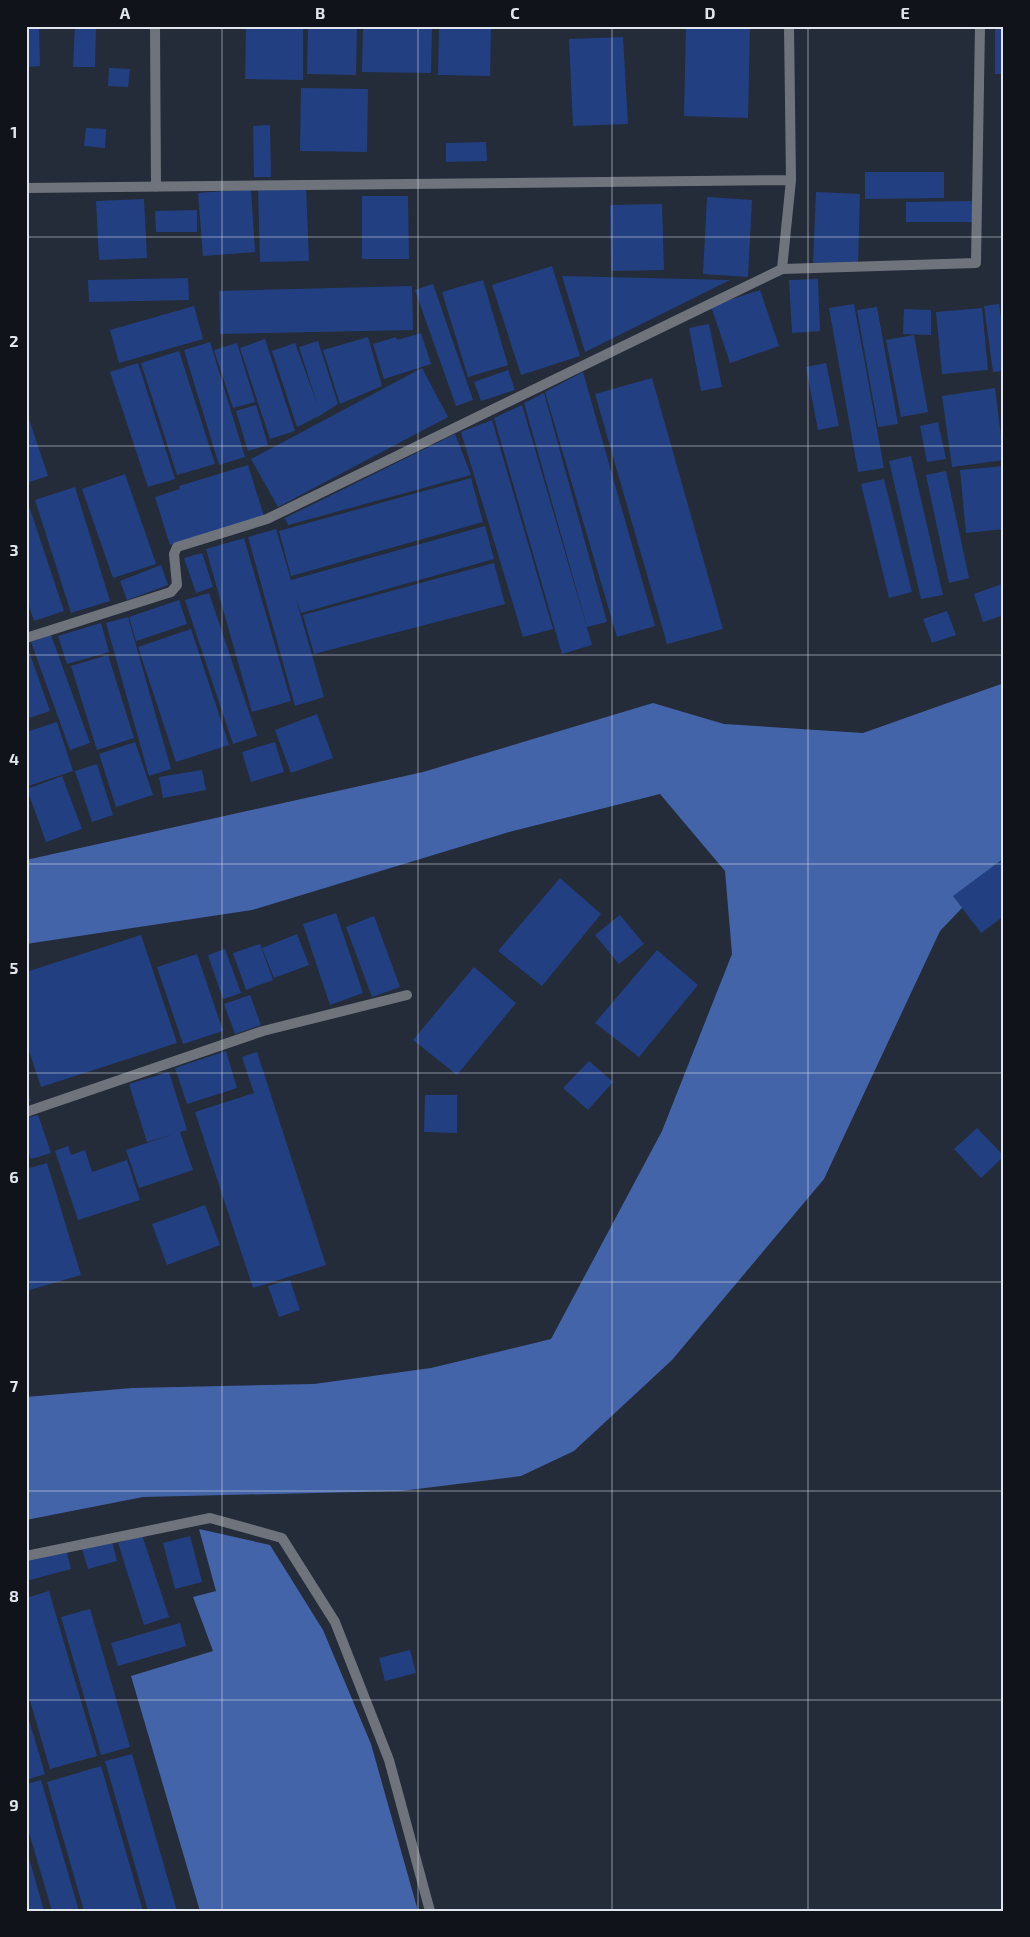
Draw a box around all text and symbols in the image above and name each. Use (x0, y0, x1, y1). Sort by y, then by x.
text: A (120, 3, 131, 22)
text: B (315, 3, 325, 22)
text: C (510, 3, 520, 22)
text: D (705, 3, 716, 22)
text: E (900, 3, 910, 22)
text: 1 (11, 122, 17, 141)
text: 2 (9, 331, 19, 350)
text: 3 (9, 540, 19, 559)
text: 4 (9, 749, 19, 768)
text: 5 (10, 958, 19, 977)
text: 6 (9, 1167, 19, 1186)
text: 7 (10, 1376, 19, 1395)
text: 8 (9, 1586, 19, 1605)
text: 9 (9, 1795, 19, 1814)

